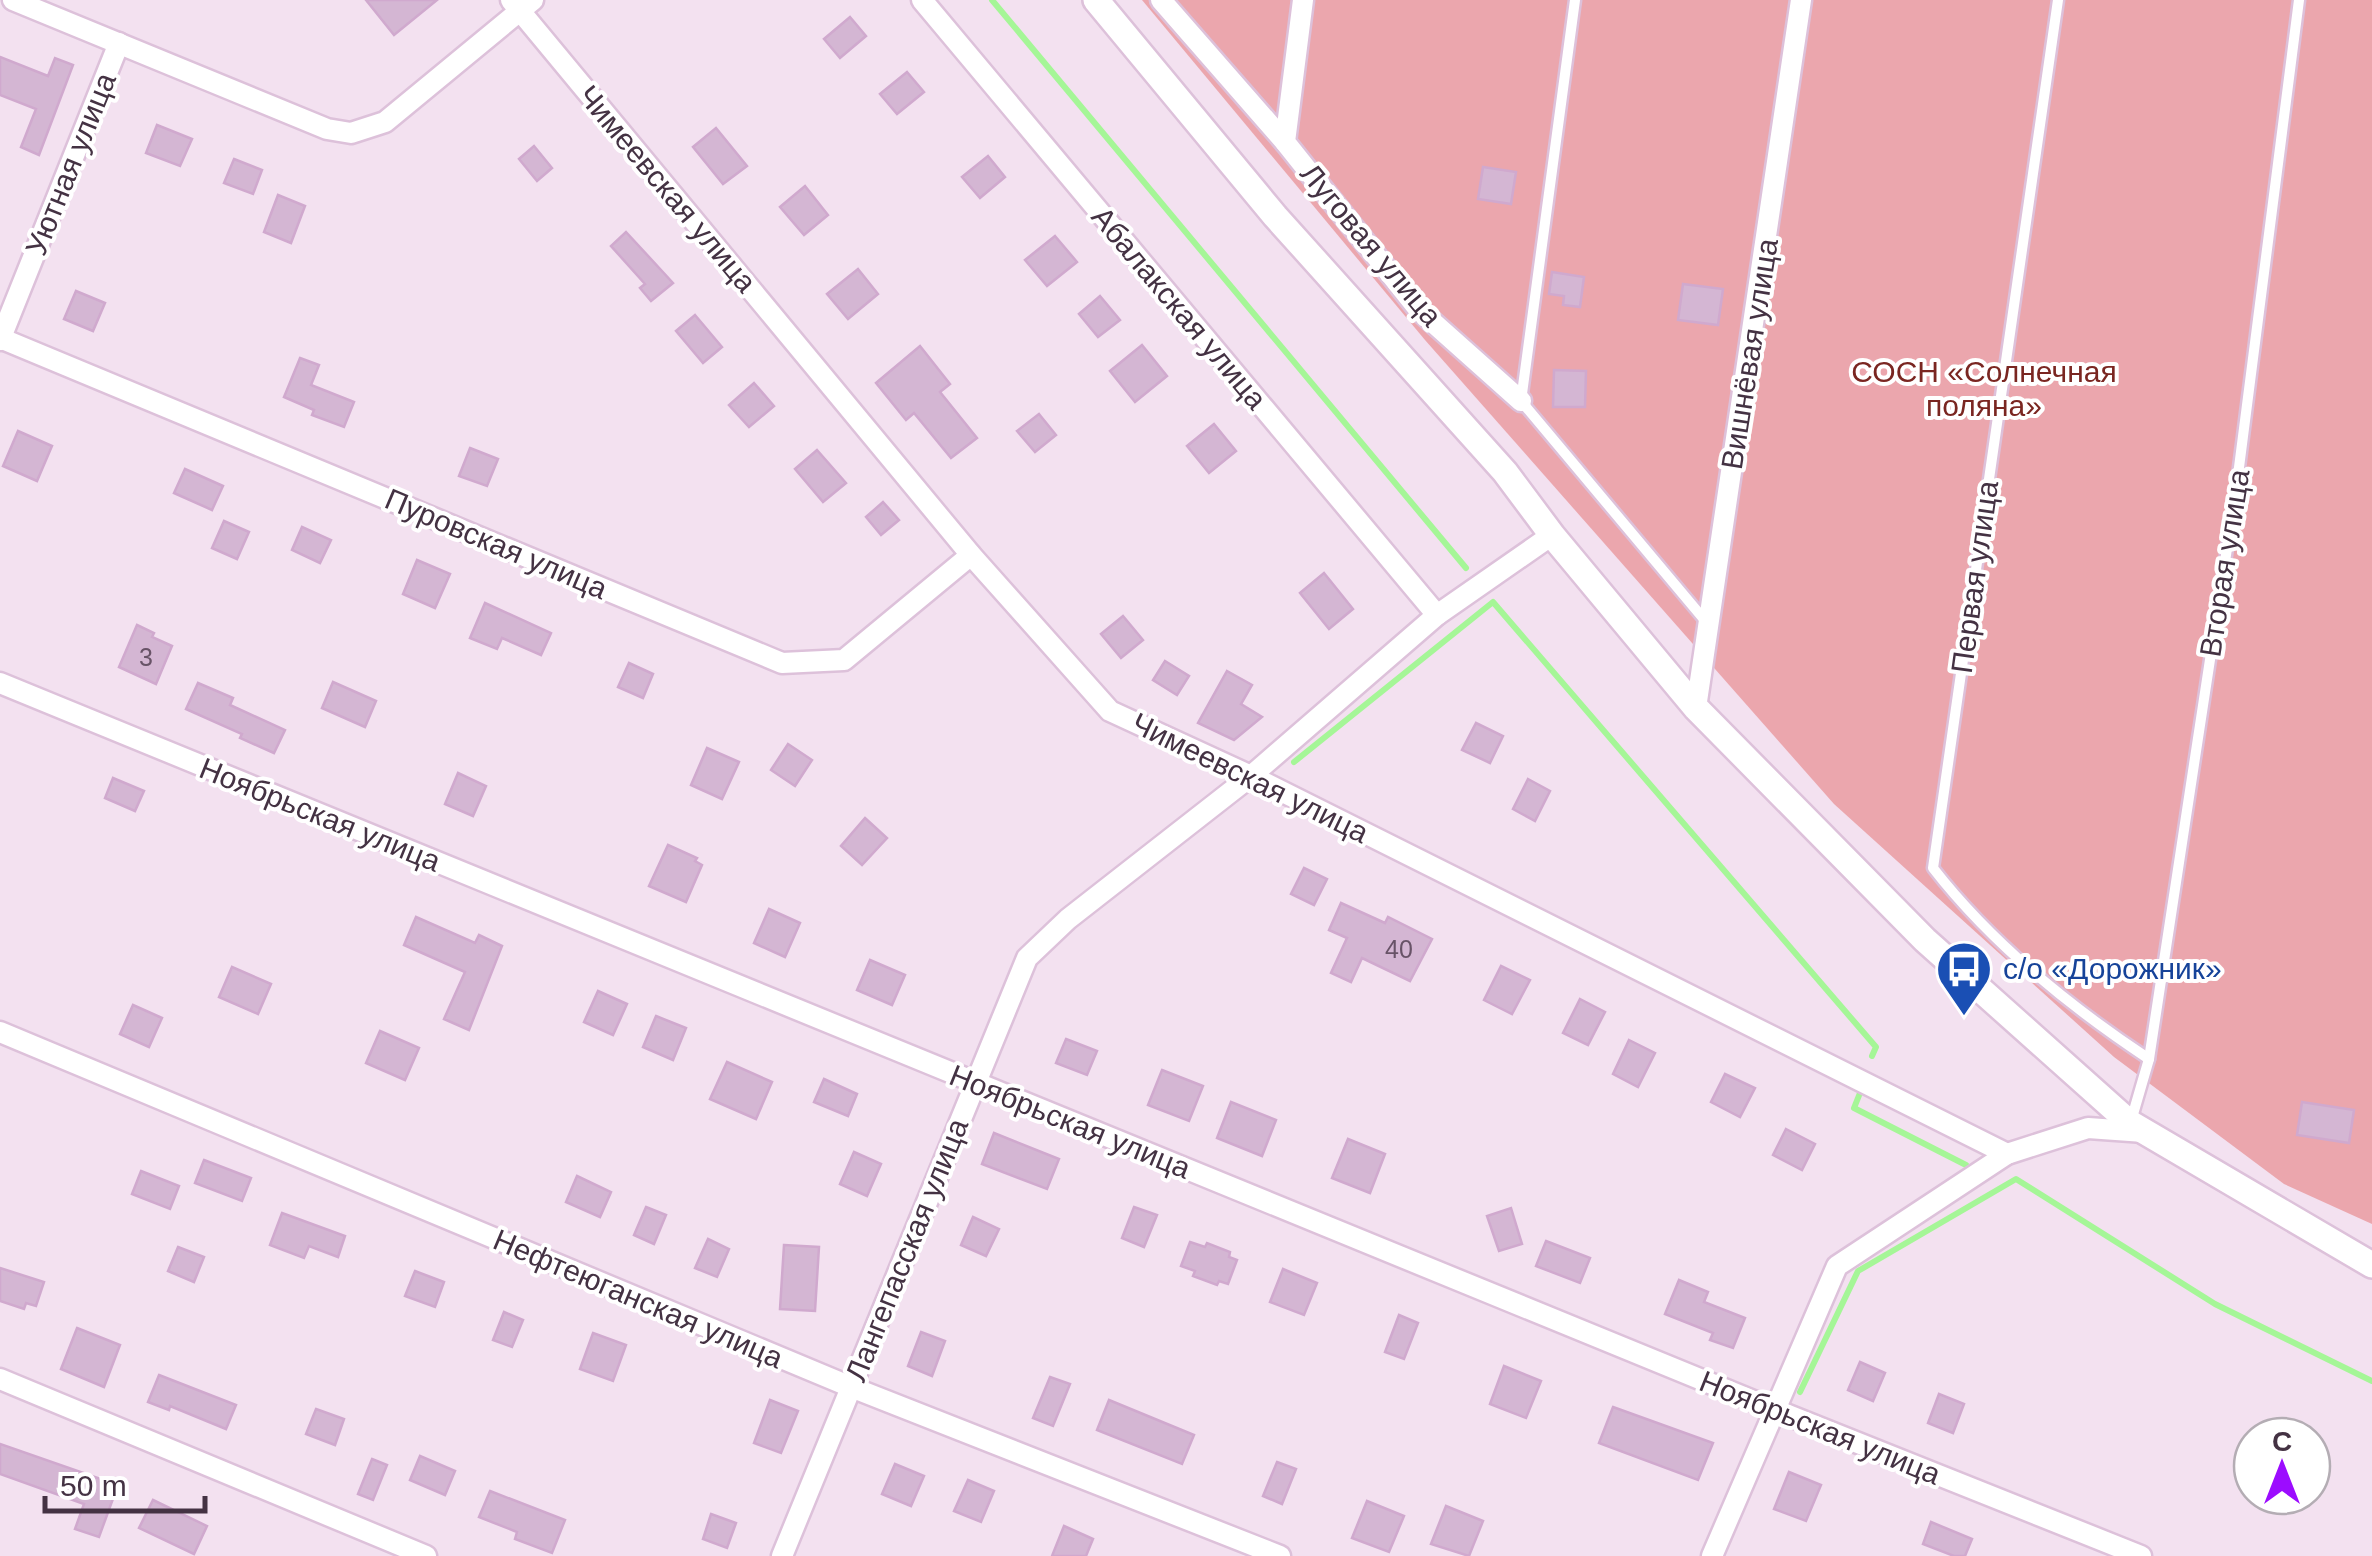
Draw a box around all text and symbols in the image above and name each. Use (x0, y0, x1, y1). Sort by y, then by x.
street label: Уютная улица (19, 68, 122, 260)
street label: Чимеевская улица (572, 79, 763, 299)
street label: Луговая улица (1294, 157, 1449, 333)
street label: Абалакская улица (1085, 200, 1274, 416)
street label: Вишнёвая улица (1715, 236, 1784, 472)
park label: СОСН «Солнечная поляна» (1851, 355, 2117, 422)
street label: Вторая улица (2193, 466, 2256, 659)
street label: Первая улица (1945, 478, 2004, 675)
street label: Пуровская улица (380, 482, 612, 605)
house number: 3 (139, 643, 153, 671)
street label: Чимеевская улица (1127, 706, 1374, 849)
street label: Ноябрьская улица (195, 751, 446, 878)
house number: 40 (1385, 935, 1413, 963)
bus stop icon: с/о «Дорожник» (1934, 939, 1994, 1018)
place label: с/о «Дорожник» (2003, 952, 2222, 985)
street label: Ноябрьская улица (945, 1058, 1196, 1185)
street label: Лангепасская улица (839, 1113, 974, 1386)
street label: Нефтеюганская улица (489, 1223, 788, 1375)
street label: Ноябрьская улица (1695, 1364, 1946, 1491)
north arrow (2232, 1416, 2332, 1516)
text: С (2272, 1426, 2292, 1457)
scale bar (45, 1451, 205, 1513)
text: 50 m (60, 1469, 127, 1502)

